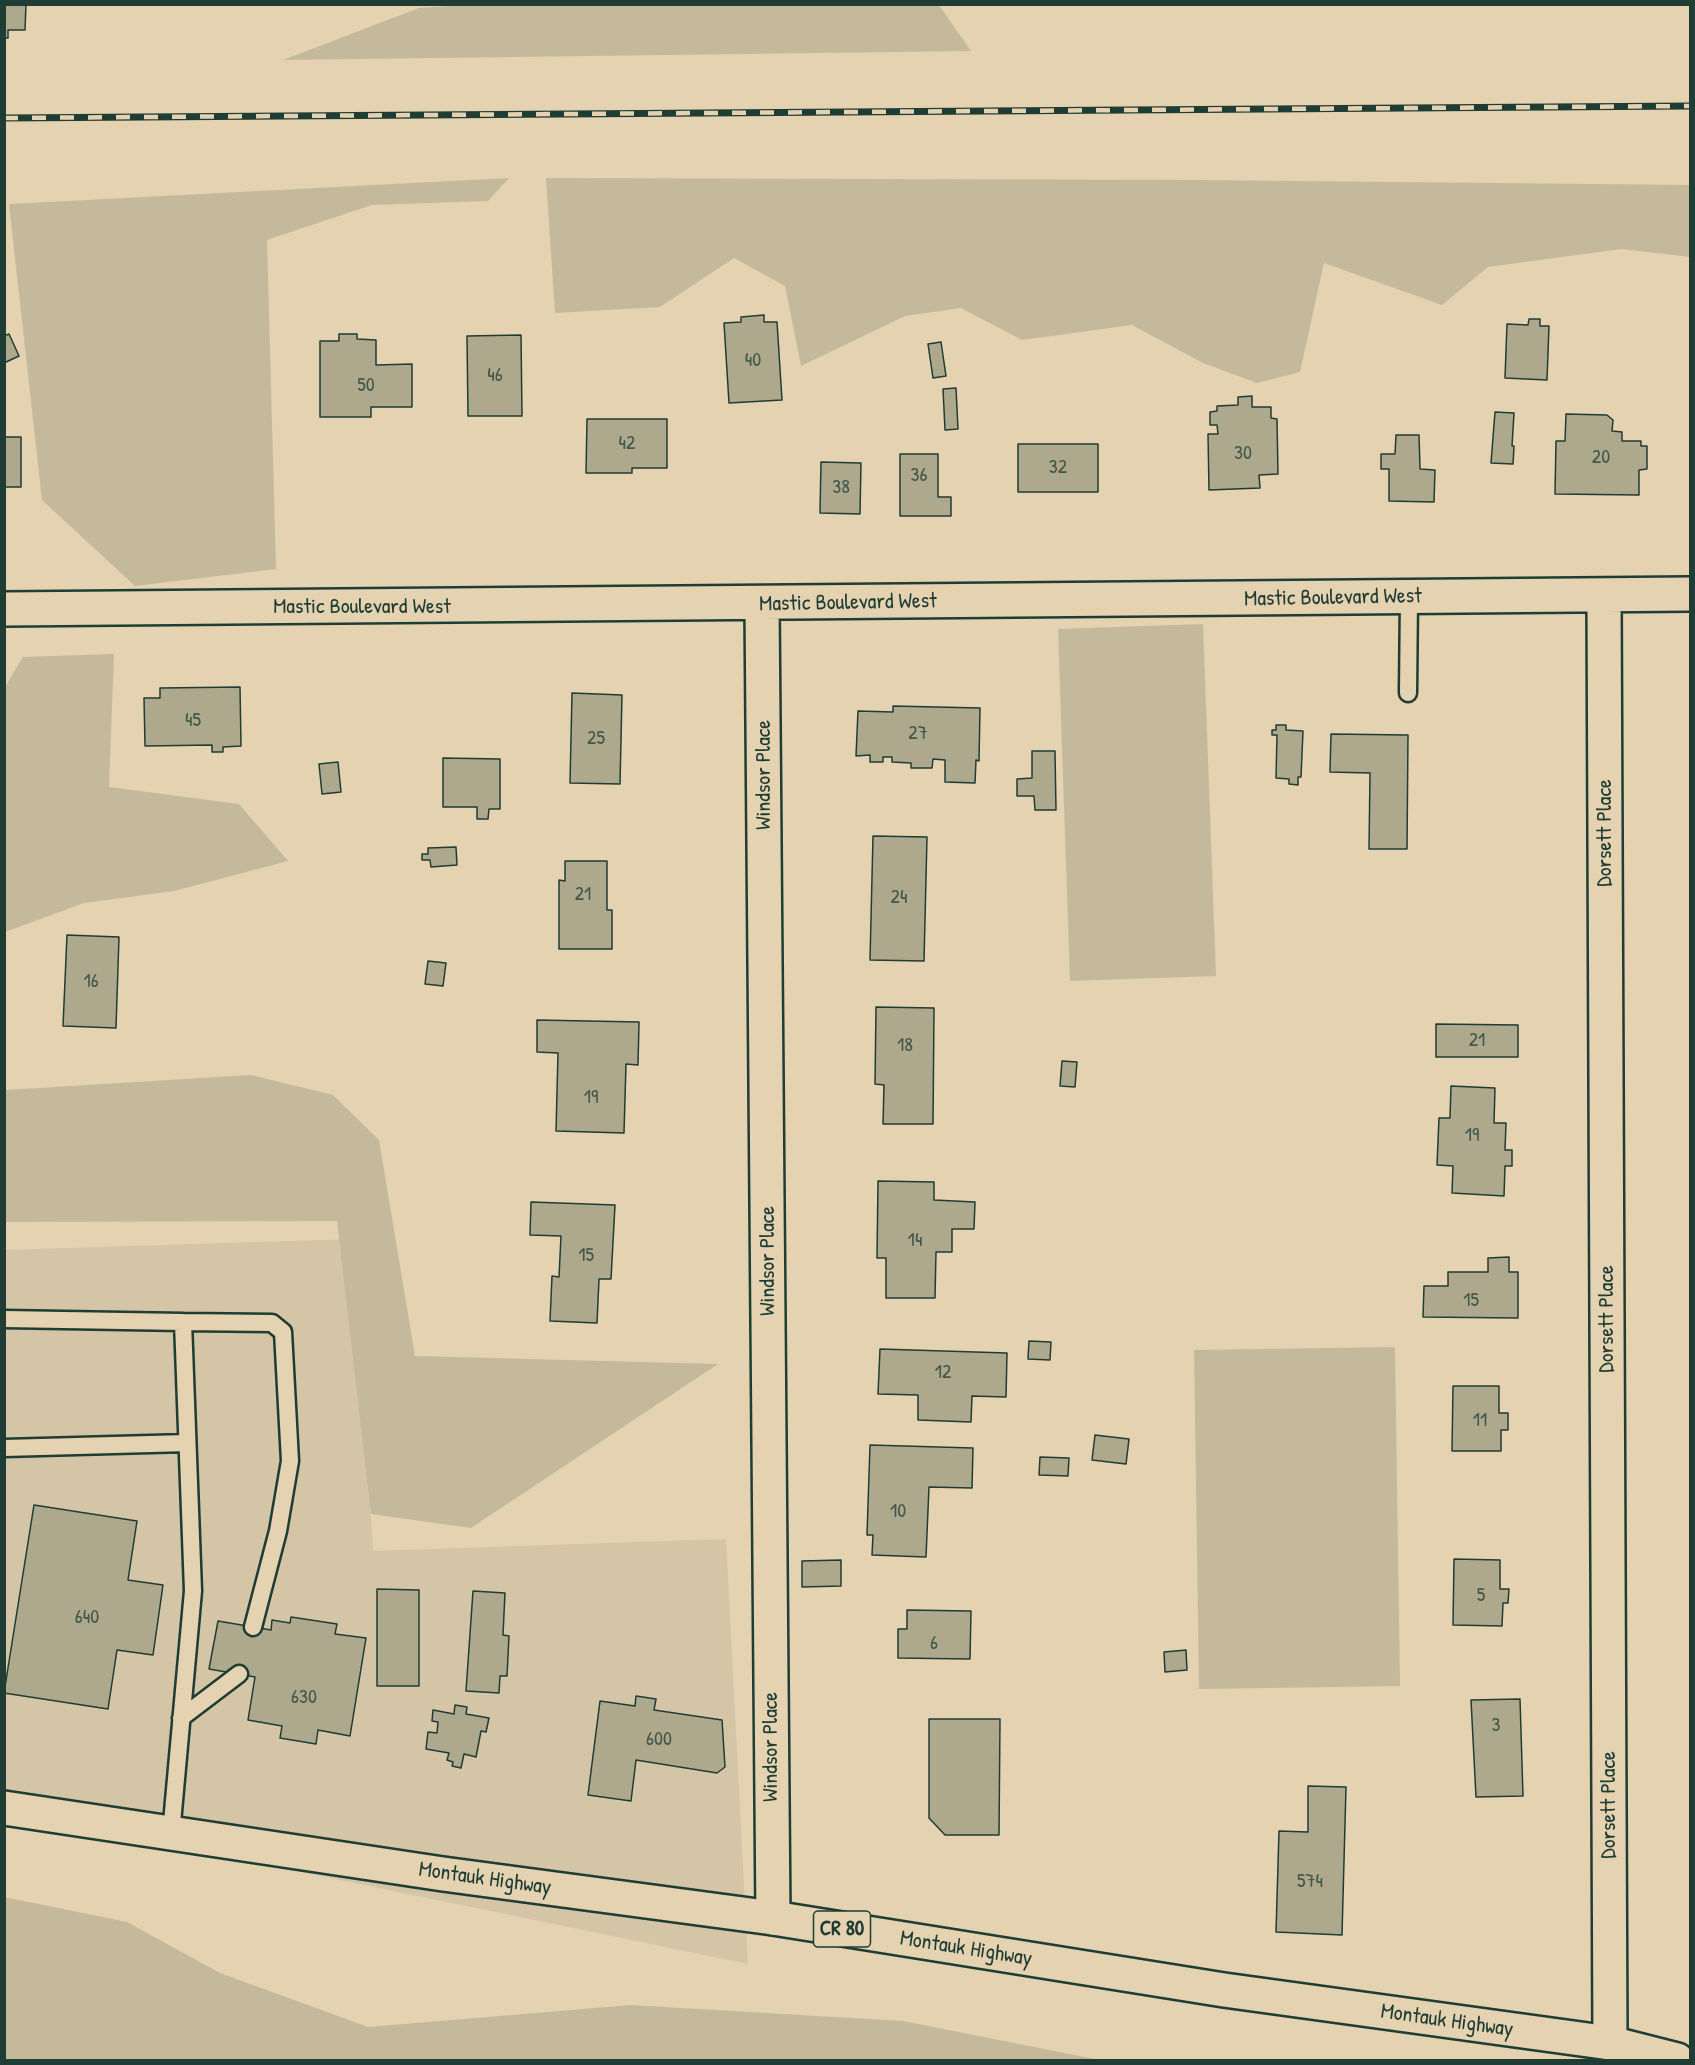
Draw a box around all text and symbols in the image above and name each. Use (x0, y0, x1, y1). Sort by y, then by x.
house number: 40 (745, 349, 761, 373)
house number: 46 (487, 364, 503, 388)
house number: 50 (357, 374, 375, 398)
house number: 42 (619, 432, 635, 456)
house number: 30 (1234, 442, 1252, 466)
house number: 20 (1592, 446, 1610, 470)
house number: 32 (1049, 456, 1067, 480)
house number: 36 (911, 464, 927, 488)
house number: 38 (832, 476, 850, 500)
street label: Mastic Boulevard West (1244, 583, 1422, 613)
street label: Mastic Boulevard West (759, 588, 937, 618)
street label: Mastic Boulevard West (273, 594, 451, 620)
house number: 45 (185, 709, 201, 733)
street label: Windsor Place (751, 720, 777, 830)
house number: 27 (908, 722, 928, 746)
house number: 25 (587, 727, 605, 751)
street label: Dorsett Place (1592, 779, 1618, 887)
house number: 21 (575, 883, 591, 907)
house number: 24 (891, 886, 907, 910)
house number: 16 (83, 970, 99, 994)
house number: 21 (1469, 1029, 1485, 1053)
house number: 18 (897, 1034, 913, 1058)
house number: 19 (584, 1086, 598, 1110)
house number: 19 (1465, 1124, 1479, 1148)
street label: Windsor Place (755, 1206, 781, 1316)
house number: 14 (908, 1229, 922, 1253)
house number: 15 (578, 1244, 594, 1268)
street label: Dorsett Place (1594, 1265, 1620, 1373)
house number: 15 (1463, 1289, 1479, 1313)
house number: 12 (935, 1361, 951, 1385)
house number: 11 (1473, 1409, 1487, 1433)
house number: 10 (890, 1500, 906, 1524)
house number: 5 (1477, 1584, 1485, 1608)
house number: 640 (75, 1606, 99, 1630)
house number: 6 (930, 1632, 938, 1656)
house number: 630 (291, 1686, 317, 1710)
street label: Windsor Place (758, 1692, 784, 1802)
house number: 3 (1492, 1714, 1500, 1738)
house number: 600 (646, 1728, 672, 1752)
street label: Dorsett Place (1596, 1751, 1622, 1859)
street label: Montauk Highway (417, 1857, 553, 1901)
house number: 574 (1297, 1870, 1323, 1894)
road number: CR 80 (814, 1911, 870, 1947)
street label: Montauk Highway (898, 1926, 1034, 1972)
street label: Montauk Highway (1379, 1999, 1515, 2043)

